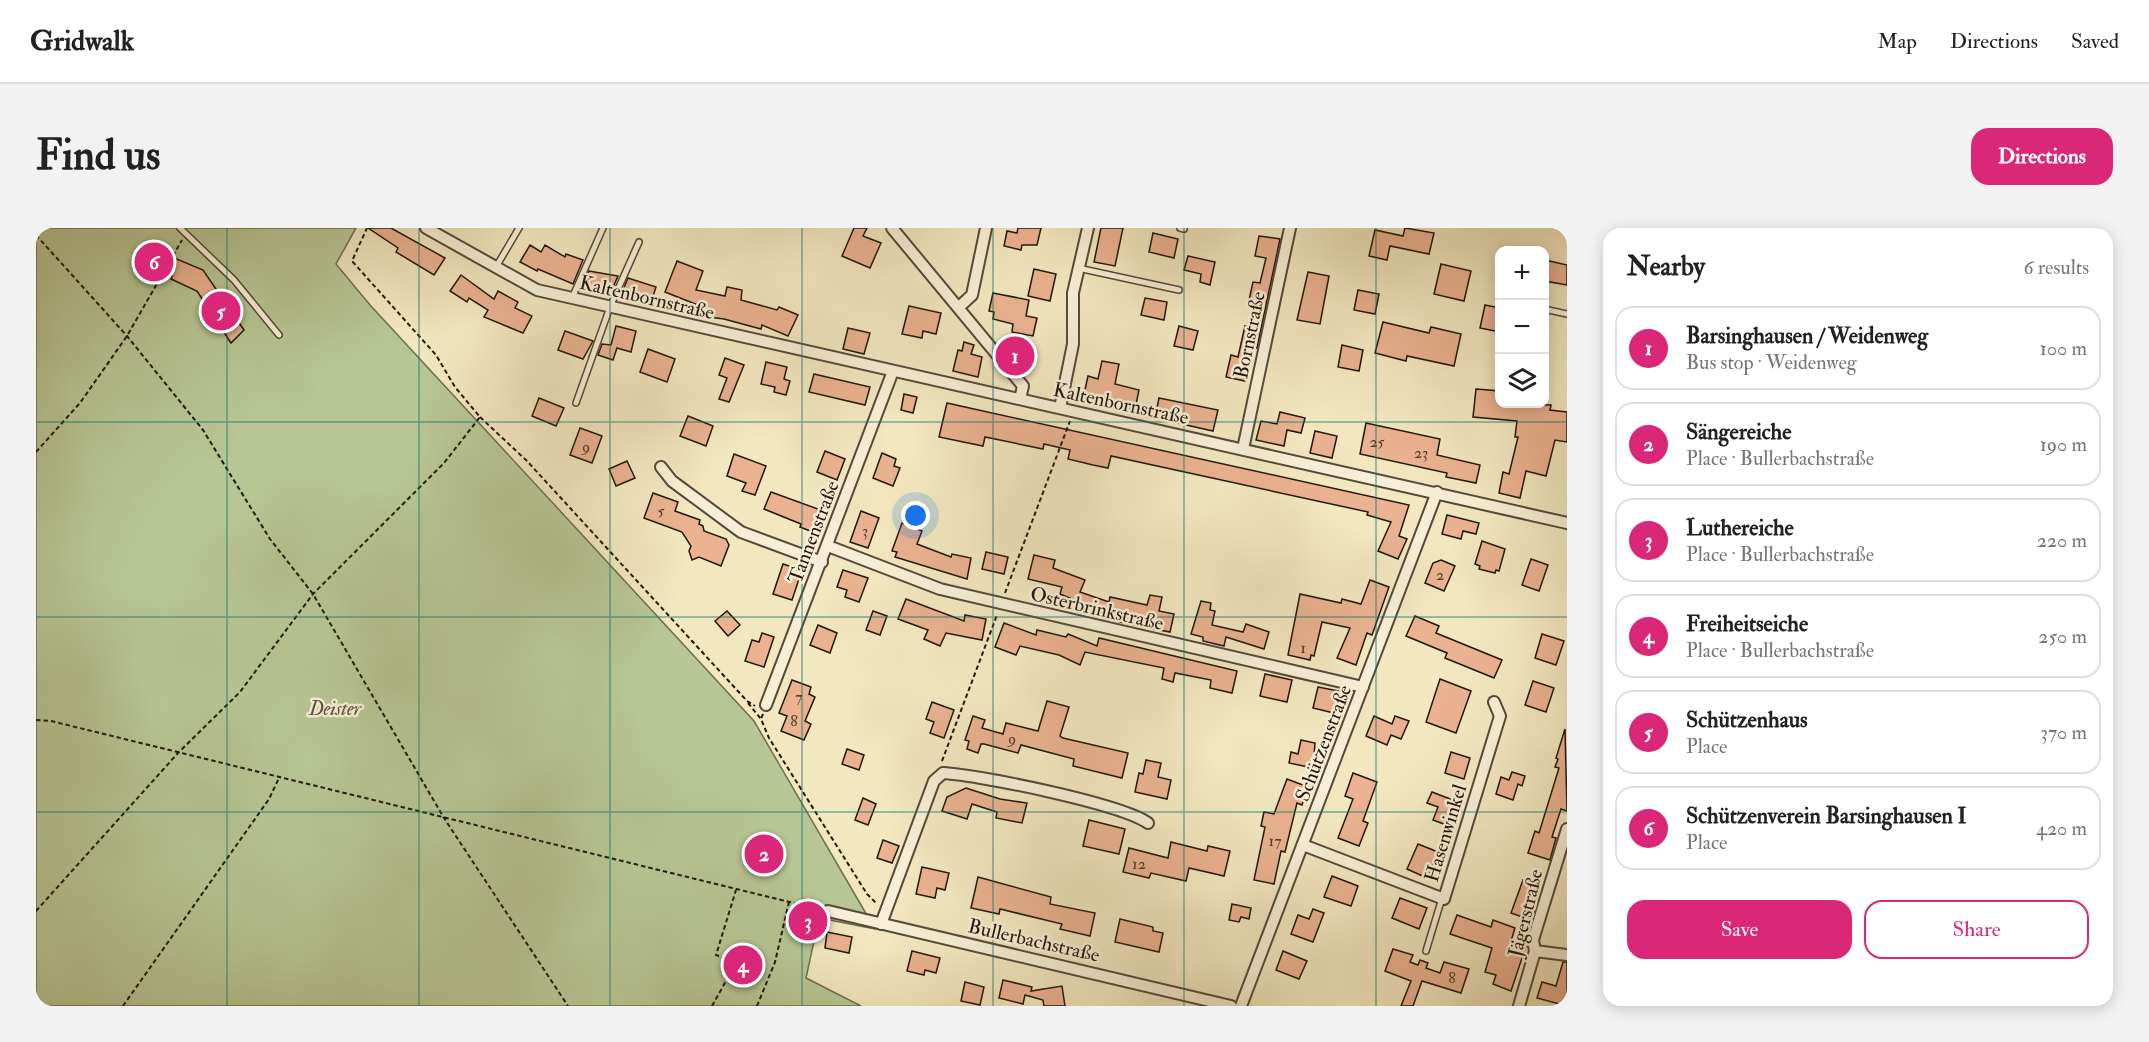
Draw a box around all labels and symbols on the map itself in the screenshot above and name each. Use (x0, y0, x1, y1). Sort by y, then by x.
pin: 6 (134, 240, 174, 285)
street label: Kaltenbornstraße (577, 270, 717, 325)
pin: 5 (202, 288, 240, 334)
street label: Bornstraße (1228, 289, 1271, 381)
pin: 1 (996, 334, 1034, 378)
street label: Kaltenbornstraße (1051, 377, 1191, 430)
house number: 25 (1369, 432, 1385, 452)
house number: 9 (581, 437, 590, 457)
house number: 23 (1414, 443, 1428, 463)
street label: Tannenstraße (782, 477, 845, 587)
house number: 5 (657, 501, 665, 521)
your location (901, 501, 930, 530)
house number: 3 (862, 521, 868, 541)
house number: 2 (1436, 565, 1444, 585)
street label: Osterbrinkstraße (1028, 581, 1166, 636)
house number: 1 (1300, 638, 1306, 658)
street label: Schützenstraße (1290, 681, 1357, 805)
house number: 7 (795, 687, 803, 707)
park label: Deister (308, 696, 363, 721)
house number: 8 (790, 711, 798, 731)
house number: 9 (1007, 729, 1016, 749)
street label: Hasenwinkel (1419, 781, 1472, 885)
house number: 17 (1268, 831, 1282, 851)
pin: 2 (744, 832, 784, 876)
house number: 12 (1132, 854, 1146, 874)
street label: Jägerstraße (1502, 867, 1548, 961)
pin: 3 (788, 898, 828, 944)
street label: Bullerbachstraße (966, 913, 1102, 968)
pin: 4 (724, 942, 762, 988)
house number: 8 (1448, 968, 1456, 988)

